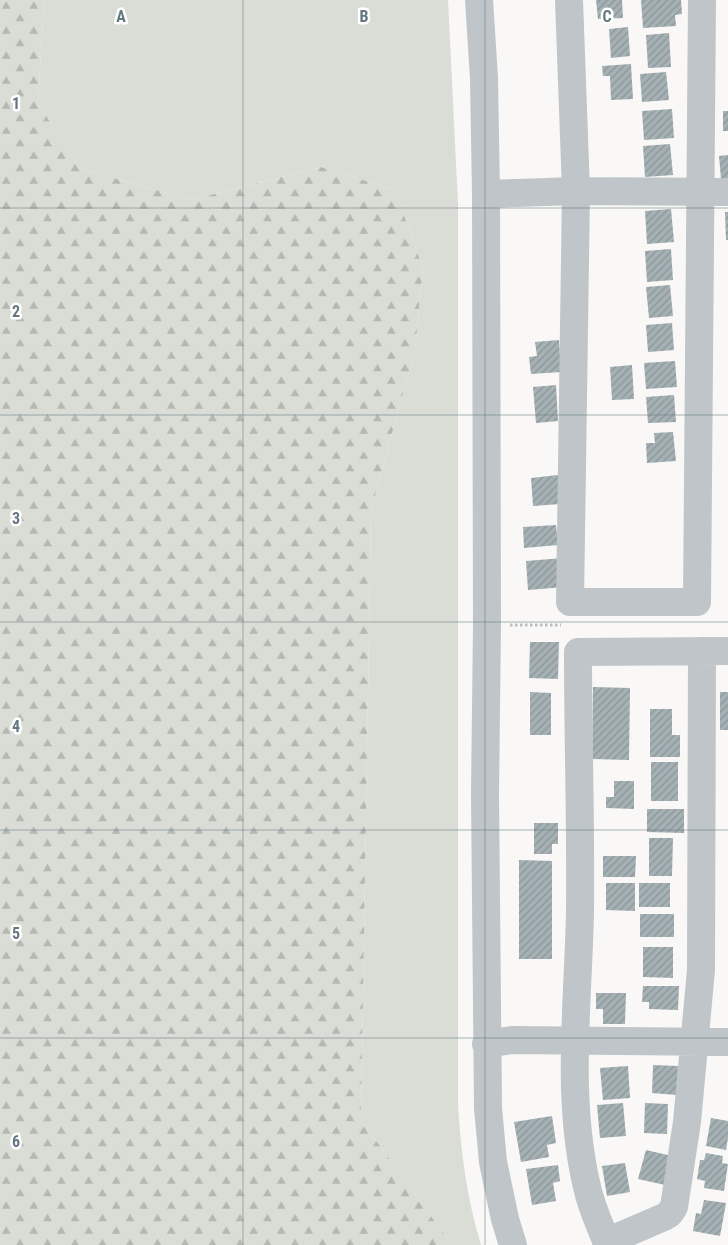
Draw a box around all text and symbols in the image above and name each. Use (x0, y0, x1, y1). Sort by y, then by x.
text: A (116, 7, 126, 26)
text: B (360, 7, 369, 26)
text: C (602, 7, 612, 26)
text: 1 (12, 94, 20, 113)
text: 2 (12, 302, 20, 321)
text: 3 (12, 509, 20, 528)
text: 4 (12, 717, 20, 736)
text: 5 (12, 924, 20, 943)
text: 6 (12, 1132, 20, 1151)

